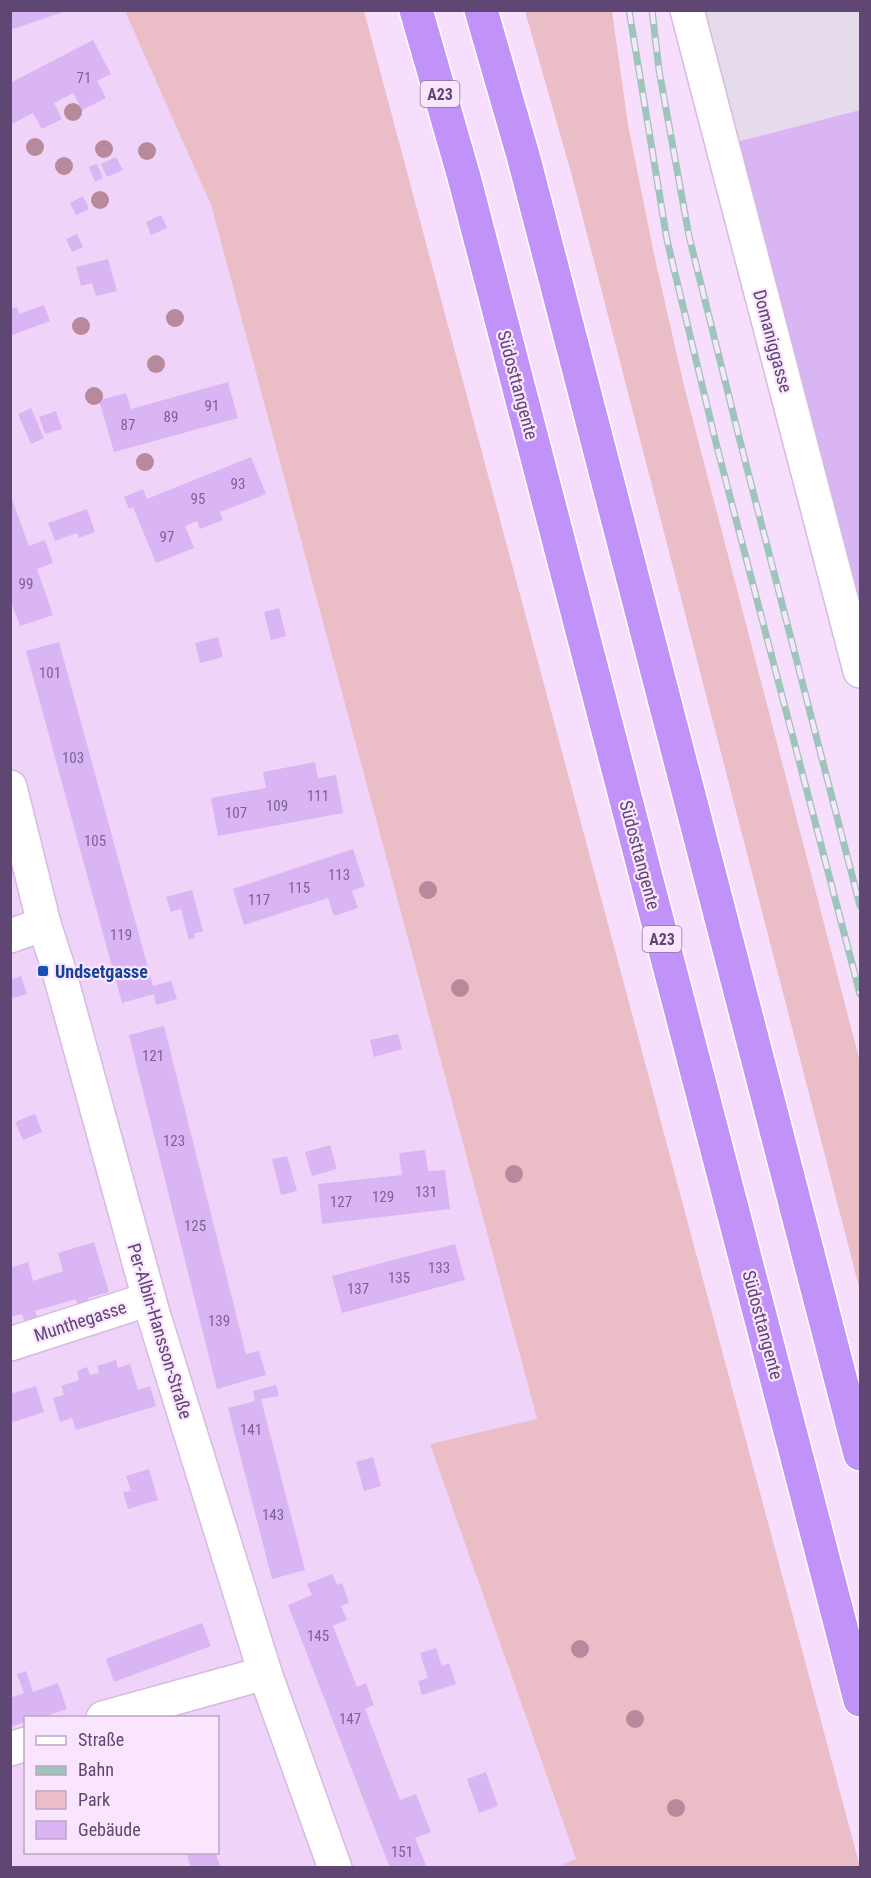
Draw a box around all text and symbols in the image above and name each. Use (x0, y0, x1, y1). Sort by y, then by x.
house number: 71 (77, 69, 91, 87)
road number: A23 (420, 81, 460, 107)
street label: Domaniggasse (749, 287, 797, 395)
street label: Südosttangente (493, 328, 543, 442)
house number: 91 (205, 397, 219, 415)
house number: 89 (164, 408, 178, 426)
house number: 87 (121, 416, 135, 434)
house number: 93 (231, 475, 245, 493)
house number: 95 (191, 490, 205, 508)
house number: 97 (160, 528, 174, 546)
house number: 99 (19, 575, 33, 593)
house number: 101 (39, 664, 61, 682)
house number: 103 (62, 749, 84, 767)
house number: 111 (307, 787, 329, 805)
house number: 109 (266, 797, 288, 815)
street label: Südosttangente (615, 798, 665, 912)
house number: 107 (225, 804, 247, 822)
house number: 105 (84, 832, 106, 850)
house number: 113 (328, 866, 350, 884)
house number: 115 (288, 879, 310, 897)
house number: 117 (248, 891, 270, 909)
house number: 119 (110, 926, 132, 944)
road number: A23 (642, 926, 682, 952)
place label: Undsetgasse (55, 961, 148, 982)
marker: Undsetgasse (36, 964, 50, 978)
house number: 121 (142, 1047, 164, 1065)
house number: 123 (163, 1132, 185, 1150)
house number: 131 (415, 1183, 437, 1201)
house number: 129 (372, 1188, 394, 1206)
house number: 127 (330, 1193, 352, 1211)
house number: 125 (184, 1217, 206, 1235)
street label: Per-Albin-Hansson-Straße (123, 1241, 197, 1421)
house number: 133 (428, 1259, 450, 1277)
street label: Südosttangente (738, 1268, 788, 1382)
house number: 135 (388, 1269, 410, 1287)
house number: 137 (347, 1280, 369, 1298)
street label: Munthegasse (31, 1296, 129, 1346)
house number: 139 (208, 1312, 230, 1330)
house number: 141 (240, 1421, 262, 1439)
house number: 143 (262, 1506, 284, 1524)
house number: 145 (307, 1627, 329, 1645)
house number: 147 (339, 1710, 361, 1728)
legend (24, 1716, 219, 1854)
text: Straße (78, 1729, 124, 1750)
text: Bahn (78, 1759, 114, 1780)
text: Park (78, 1789, 110, 1810)
text: Gebäude (78, 1819, 141, 1840)
house number: 151 (391, 1843, 413, 1861)

